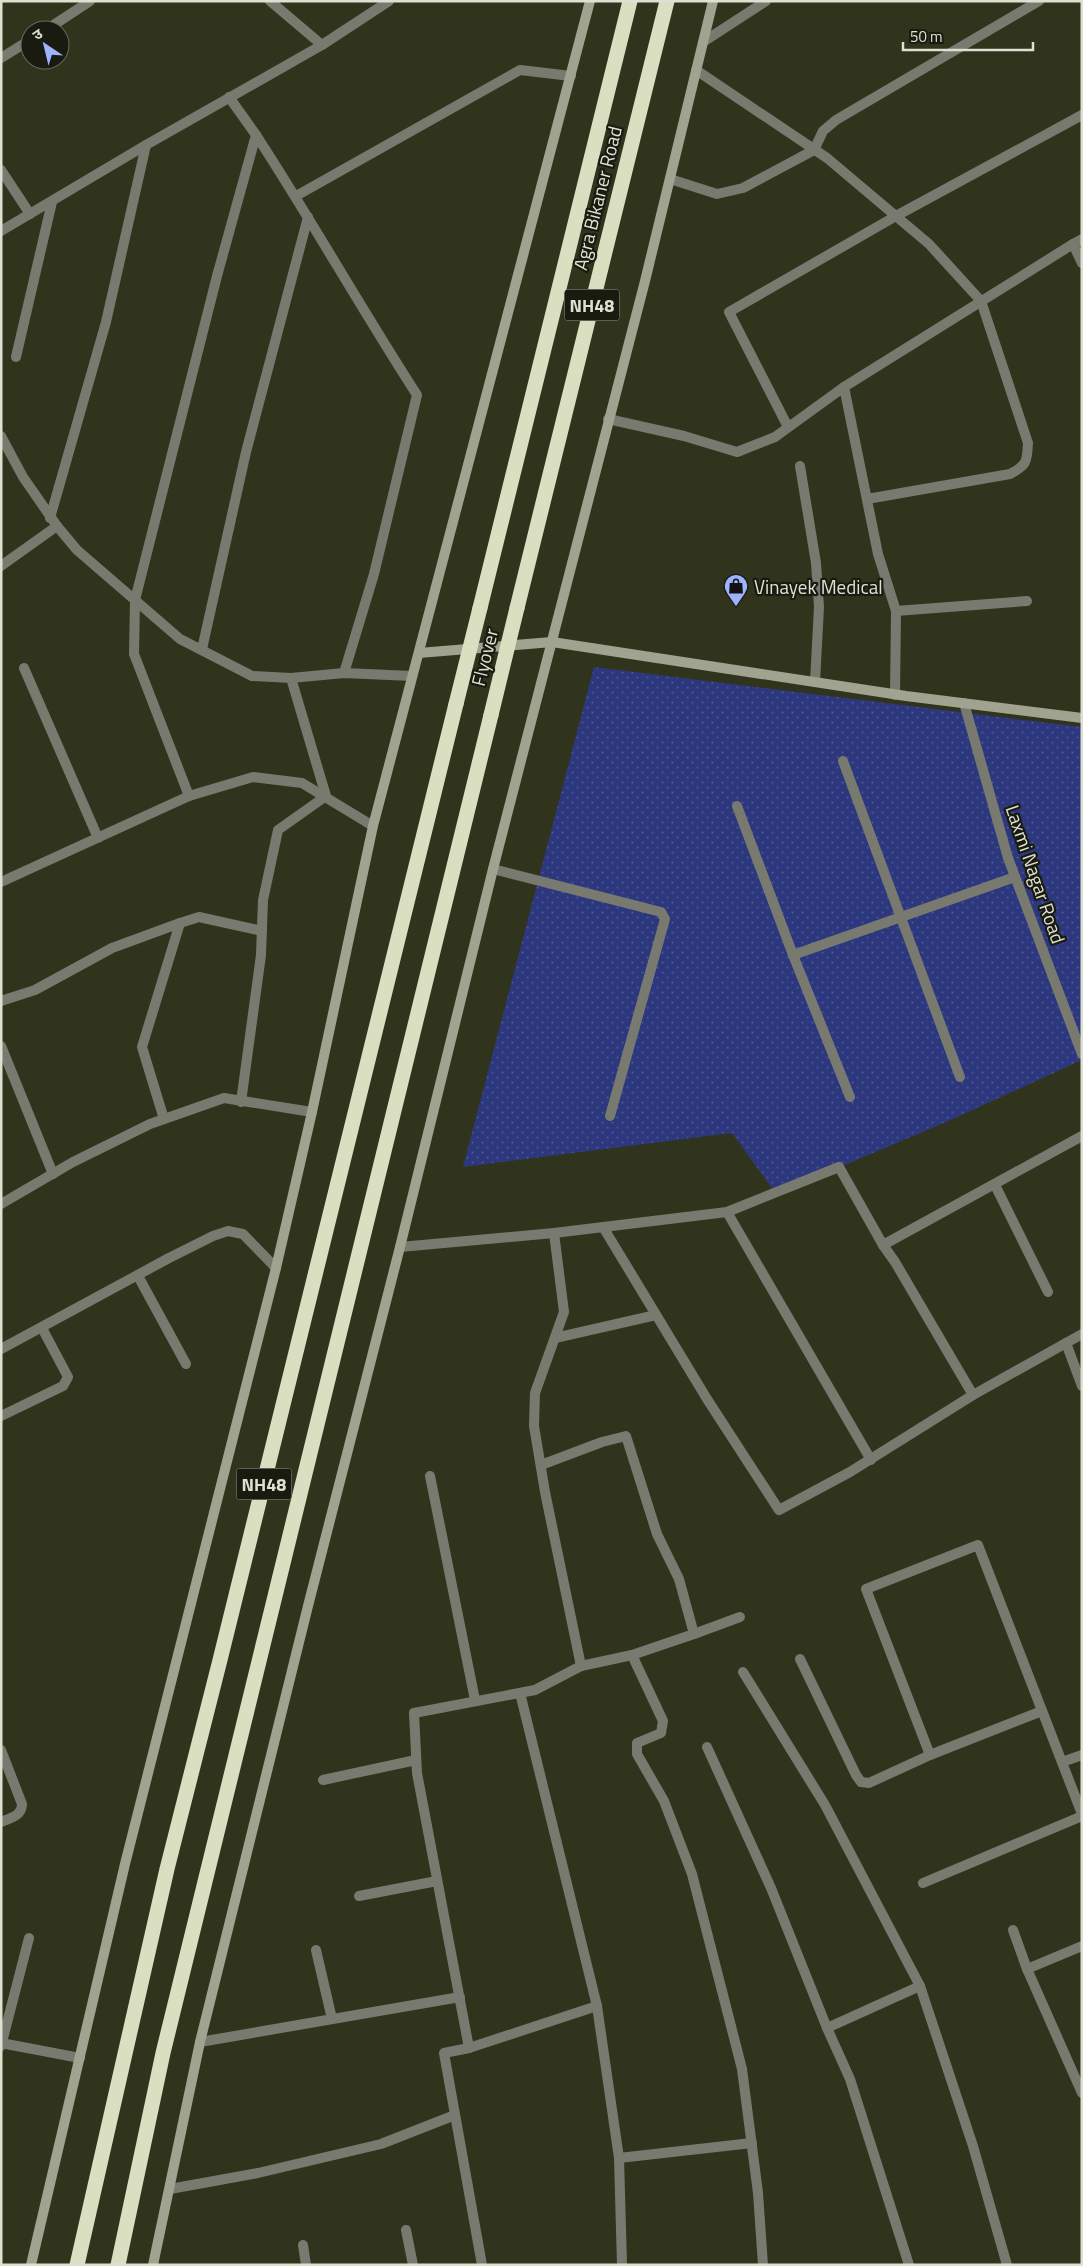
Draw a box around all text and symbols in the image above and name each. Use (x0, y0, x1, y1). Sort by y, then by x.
north arrow (20, 20, 70, 70)
scale bar (903, 20, 1033, 52)
text: उ (28, 23, 47, 45)
text: 50 m (910, 25, 943, 48)
street label: Agra Bikaner Road (565, 123, 629, 273)
road number: NH48 (564, 290, 620, 320)
place label: Vinayek Medical (754, 572, 883, 601)
shop icon: Vinayek Medical (723, 573, 749, 607)
street label: Flyover (463, 625, 505, 689)
street label: Laxmi Nagar Road (999, 801, 1073, 947)
road number: NH48 (236, 1468, 292, 1500)

